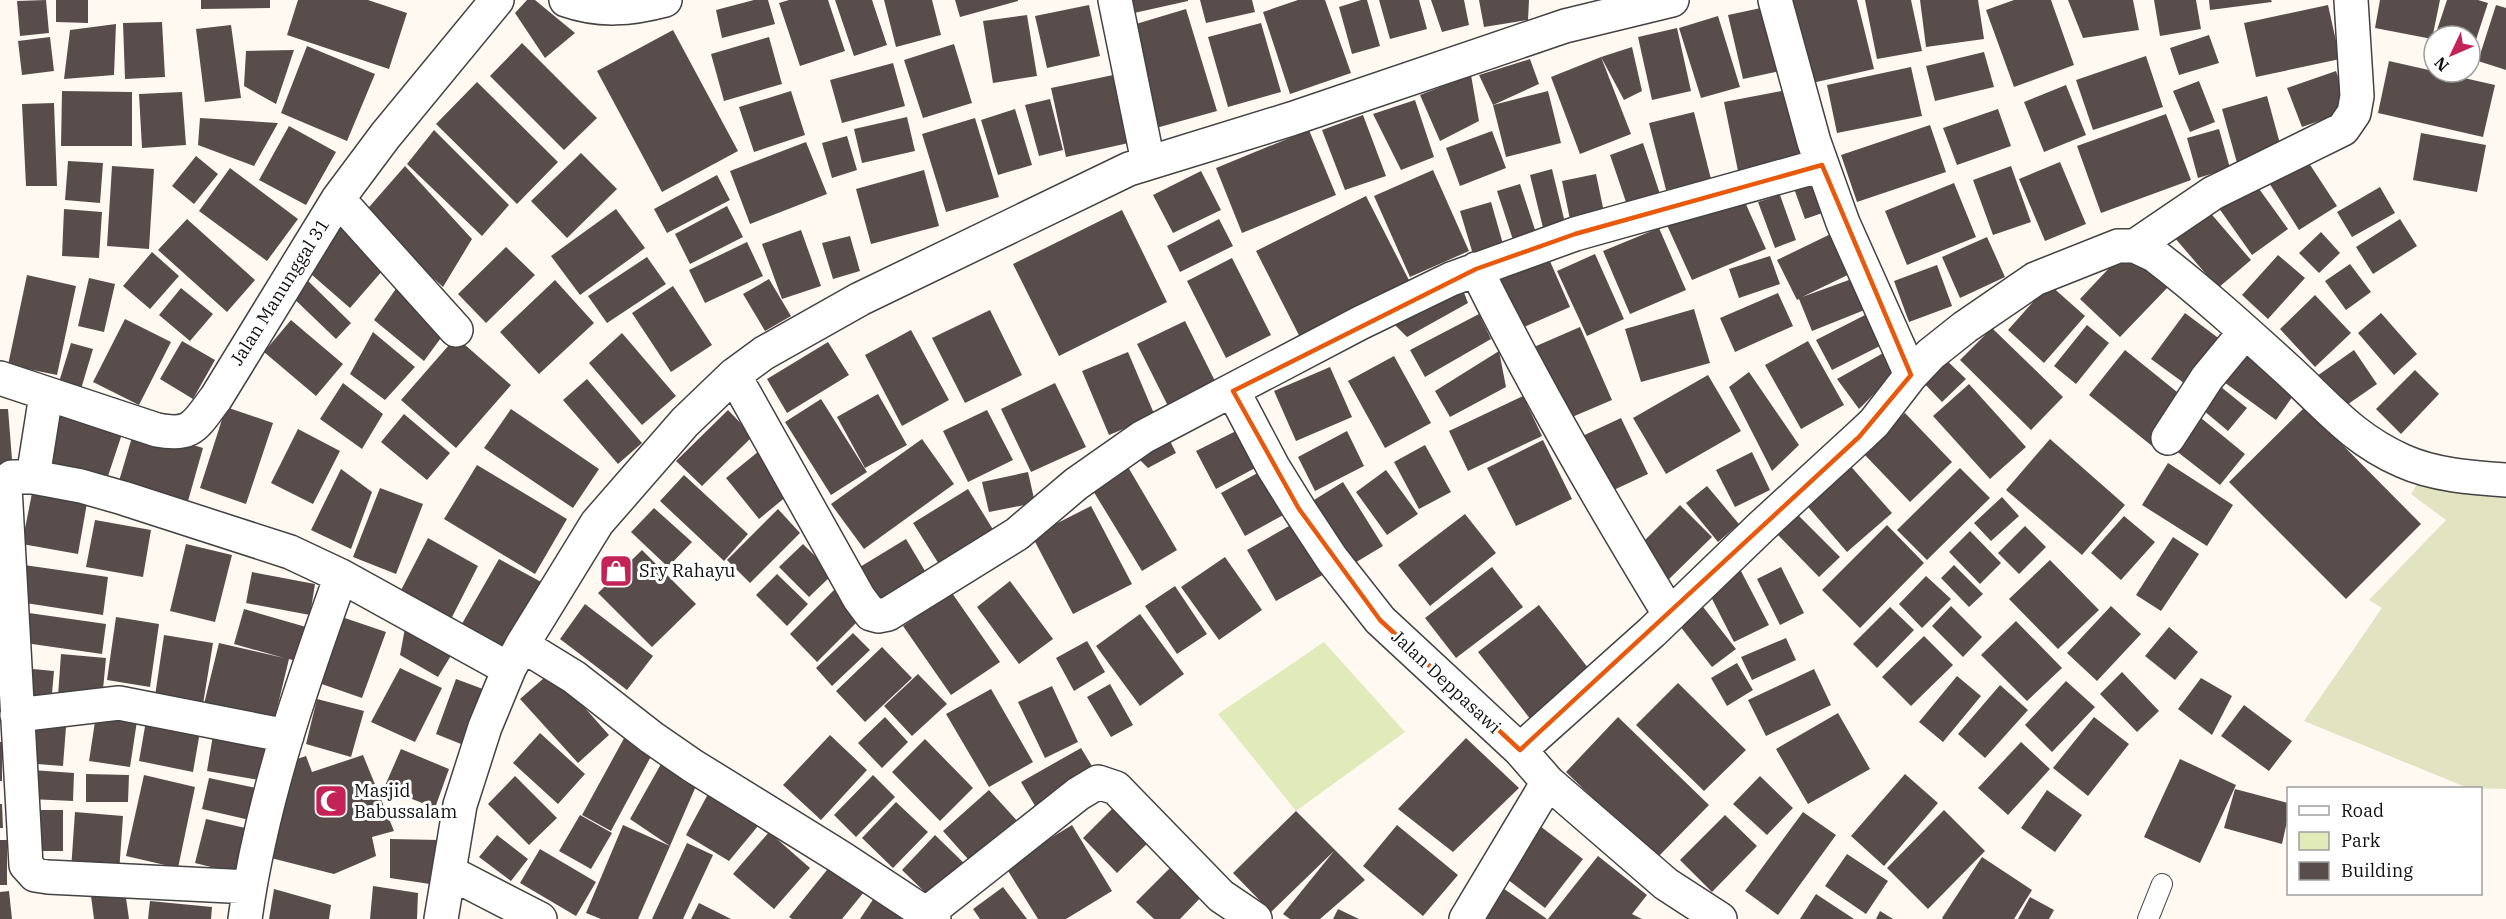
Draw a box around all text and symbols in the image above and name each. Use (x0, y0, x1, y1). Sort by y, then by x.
north arrow (2422, 24, 2482, 84)
text: N (2430, 53, 2453, 76)
street label: Jalan Manunggal 31 (225, 214, 334, 370)
shop icon: Sry Rahayu (598, 553, 634, 589)
place label: Sry Rahayu (639, 559, 735, 582)
street label: Jalan Deppasawi (1387, 625, 1506, 738)
place label: Masjid Babussalam (354, 779, 457, 823)
mosque icon: Masjid Babussalam (313, 783, 349, 819)
legend (2287, 787, 2482, 895)
text: Road (2341, 799, 2384, 822)
text: Park (2341, 829, 2381, 852)
text: Building (2341, 859, 2413, 882)

